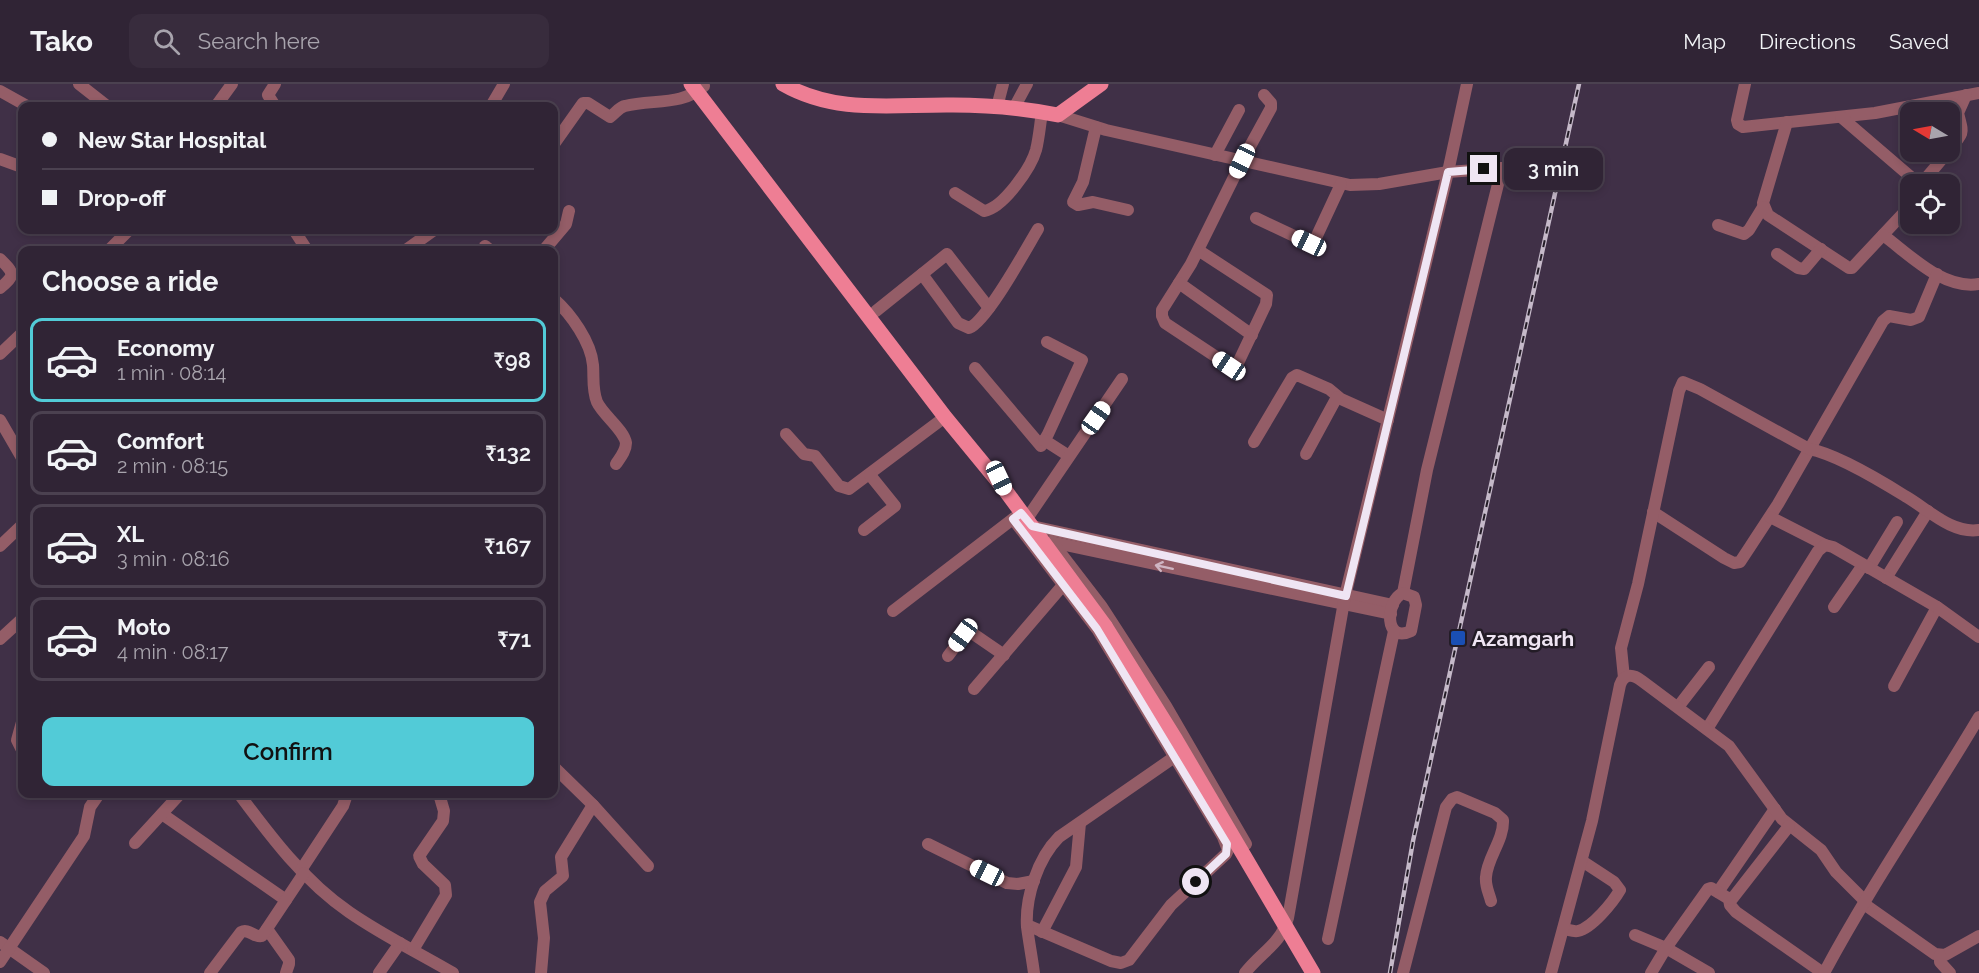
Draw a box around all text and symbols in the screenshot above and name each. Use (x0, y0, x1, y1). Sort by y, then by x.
search box (129, 14, 549, 68)
text: Tako (30, 25, 93, 58)
icon: search (150, 25, 183, 58)
text: Search here (198, 28, 320, 54)
text: Map (1683, 29, 1726, 54)
text: Directions (1759, 29, 1856, 54)
text: Saved (1889, 29, 1949, 54)
north arrow (1900, 102, 1960, 162)
map controls (1900, 102, 1960, 234)
text: New Star Hospital (78, 127, 266, 153)
car (1226, 141, 1258, 181)
callout: 3 min (1505, 148, 1604, 190)
route end (1470, 155, 1497, 182)
text: 3 min (1528, 157, 1579, 181)
button: locate (1900, 174, 1960, 234)
text: Drop-off (78, 185, 166, 211)
car (1289, 227, 1329, 259)
text: Choose a ride (42, 266, 218, 297)
icon: car (45, 333, 99, 387)
text: Economy (117, 335, 215, 361)
text: ₹98 (493, 347, 531, 373)
car (1209, 348, 1249, 384)
text: 1 min · 08:14 (117, 361, 226, 385)
car (1078, 398, 1114, 438)
icon: car (45, 426, 99, 480)
text: Comfort (117, 428, 204, 454)
text: ₹132 (485, 440, 531, 466)
text: 2 min · 08:15 (117, 454, 228, 478)
car (983, 458, 1015, 498)
icon: car (45, 519, 99, 573)
text: XL (117, 521, 144, 547)
text: ₹167 (484, 533, 531, 559)
text: 3 min · 08:16 (117, 547, 230, 571)
one-way arrow (1155, 561, 1174, 572)
icon: car (45, 612, 99, 666)
text: Moto (117, 614, 171, 640)
car (945, 615, 981, 655)
text: ₹71 (497, 626, 531, 652)
place label: Azamgarh (1472, 626, 1574, 651)
marker: Azamgarh (1449, 629, 1467, 647)
text: 4 min · 08:17 (117, 640, 228, 664)
button: Confirm (42, 717, 534, 786)
car (967, 857, 1007, 889)
route start (1182, 868, 1209, 895)

